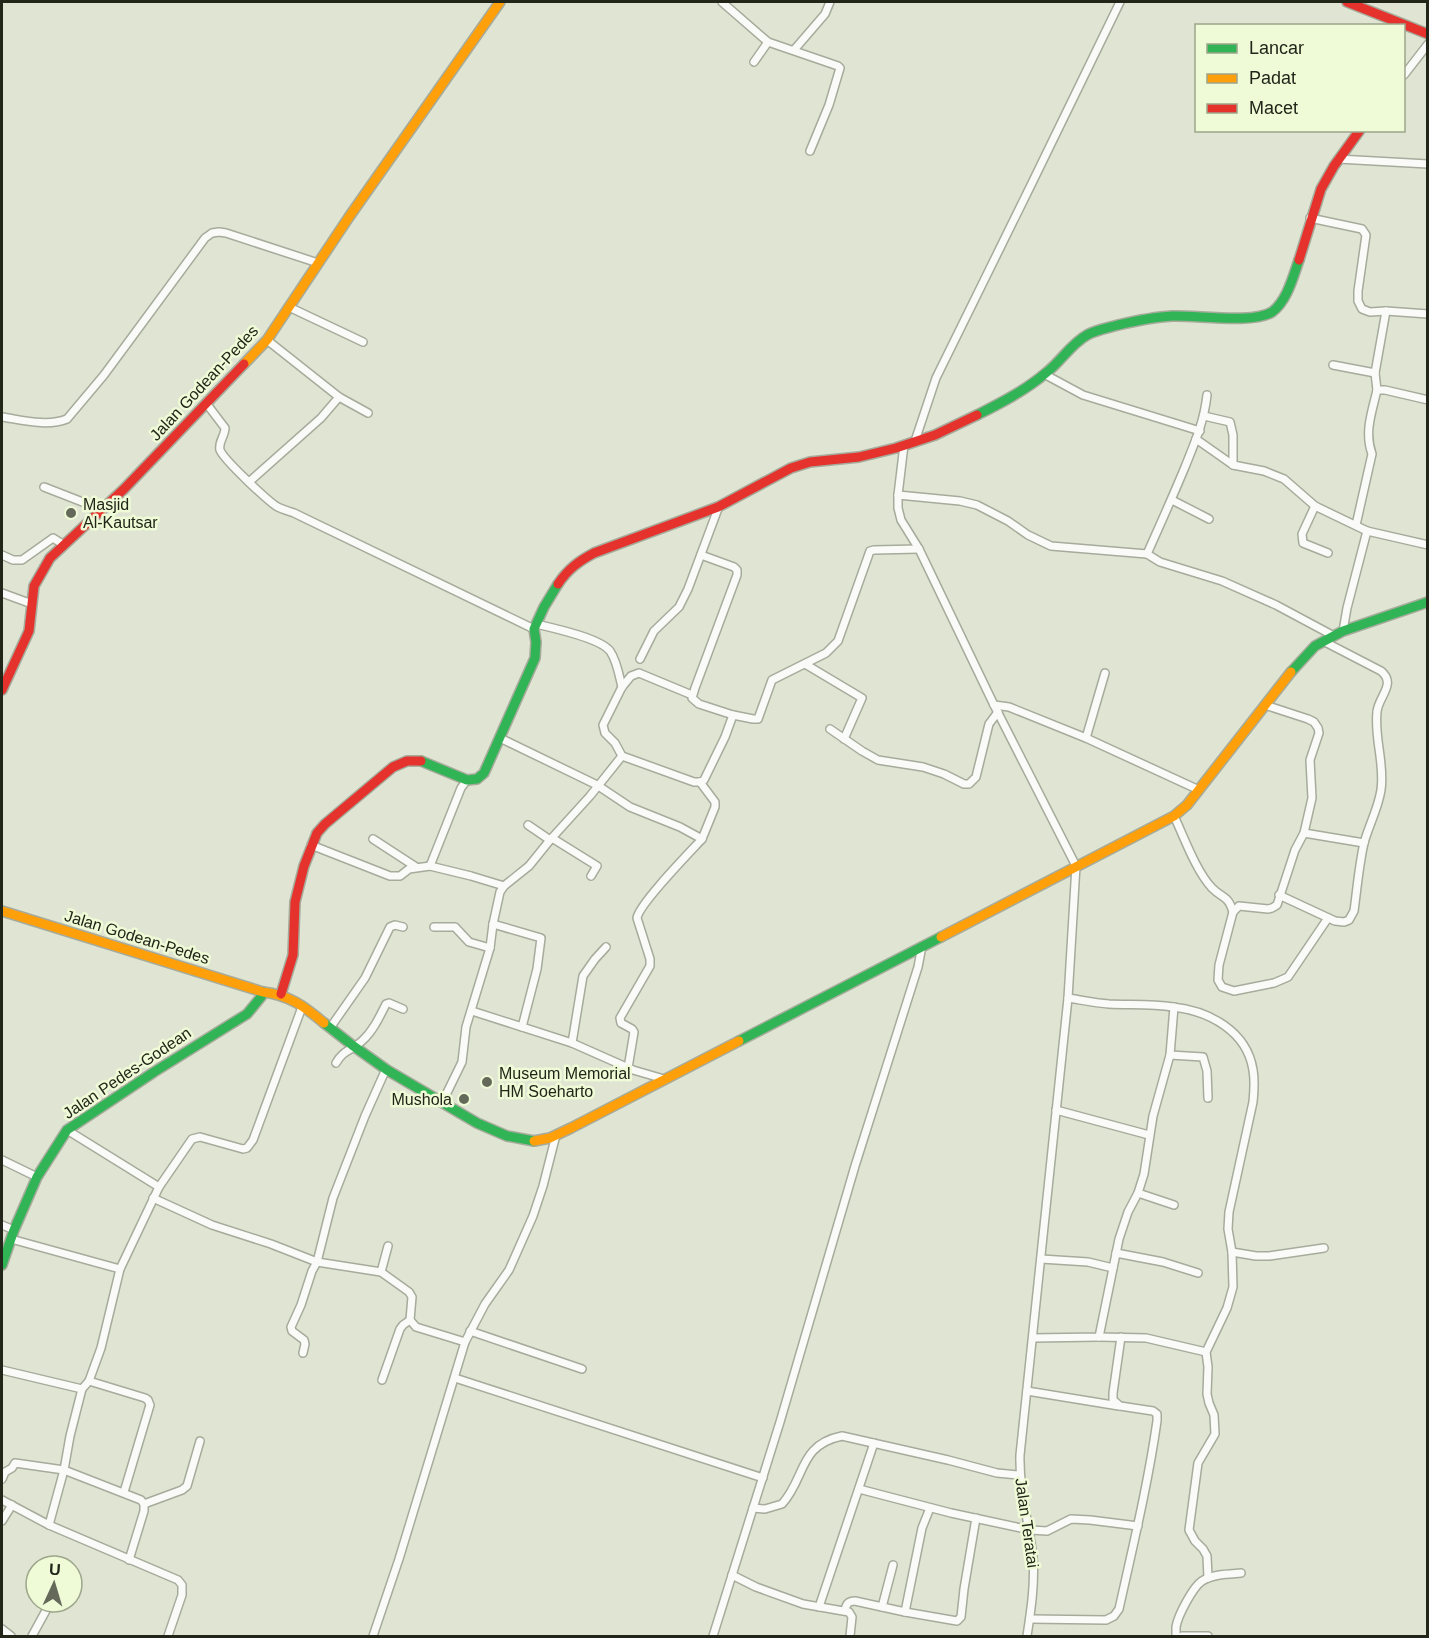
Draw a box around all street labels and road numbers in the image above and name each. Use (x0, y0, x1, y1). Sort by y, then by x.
street label: Jalan Godean-Pedes (147, 322, 261, 444)
street label: Jalan Godean-Pedes (63, 907, 211, 967)
street label: Jalan Pedes-Godean (60, 1024, 194, 1122)
street label: Jalan Teratai (1012, 1477, 1042, 1569)

